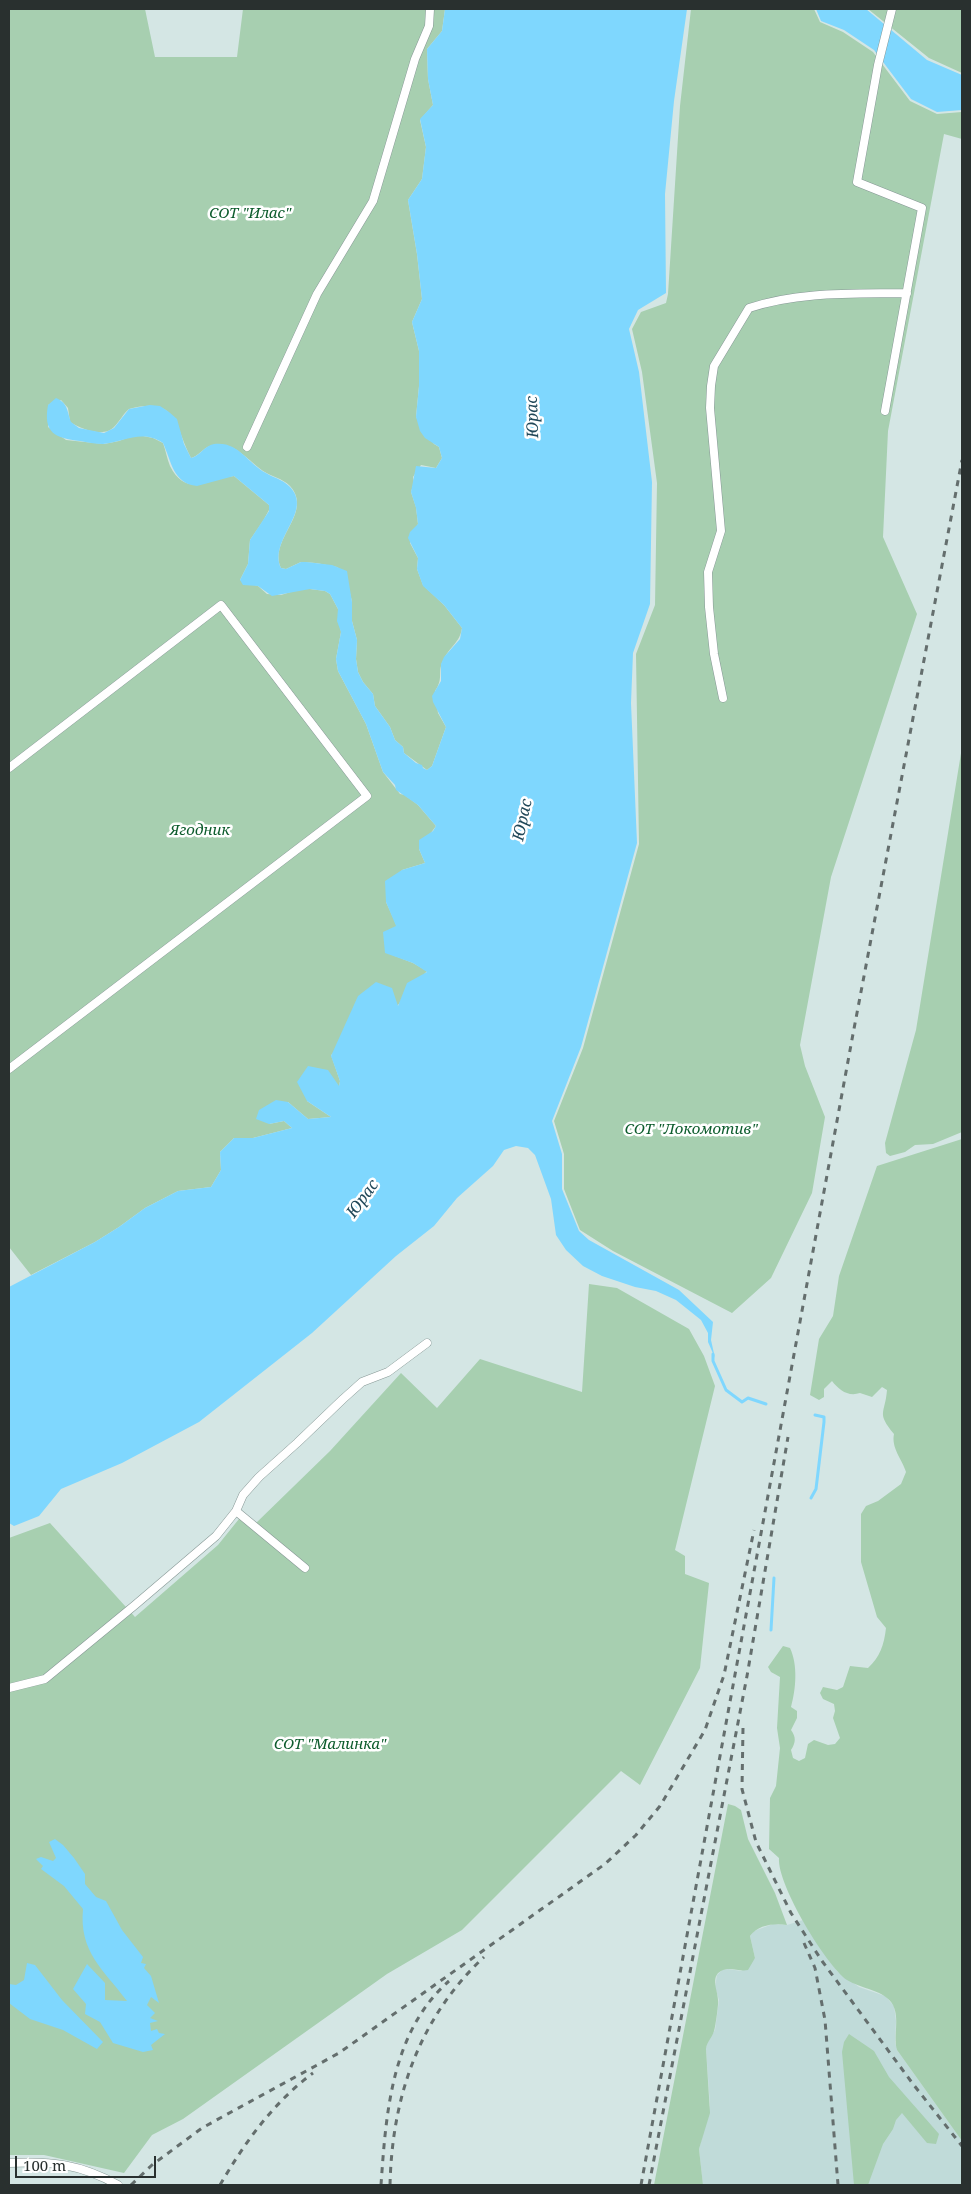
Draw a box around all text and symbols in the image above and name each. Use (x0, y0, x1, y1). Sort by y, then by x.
park label: СОТ "Илас" (209, 205, 291, 223)
water label: Юрас (523, 395, 543, 439)
water label: Юрас (509, 797, 537, 843)
park label: Ягодник (170, 822, 230, 840)
park label: СОТ "Локомотив" (624, 1121, 758, 1139)
water label: Юрас (343, 1176, 383, 1222)
park label: СОТ "Малинка" (274, 1736, 386, 1754)
scale bar (18, 2146, 159, 2178)
text: 100 m (23, 2155, 66, 2175)

